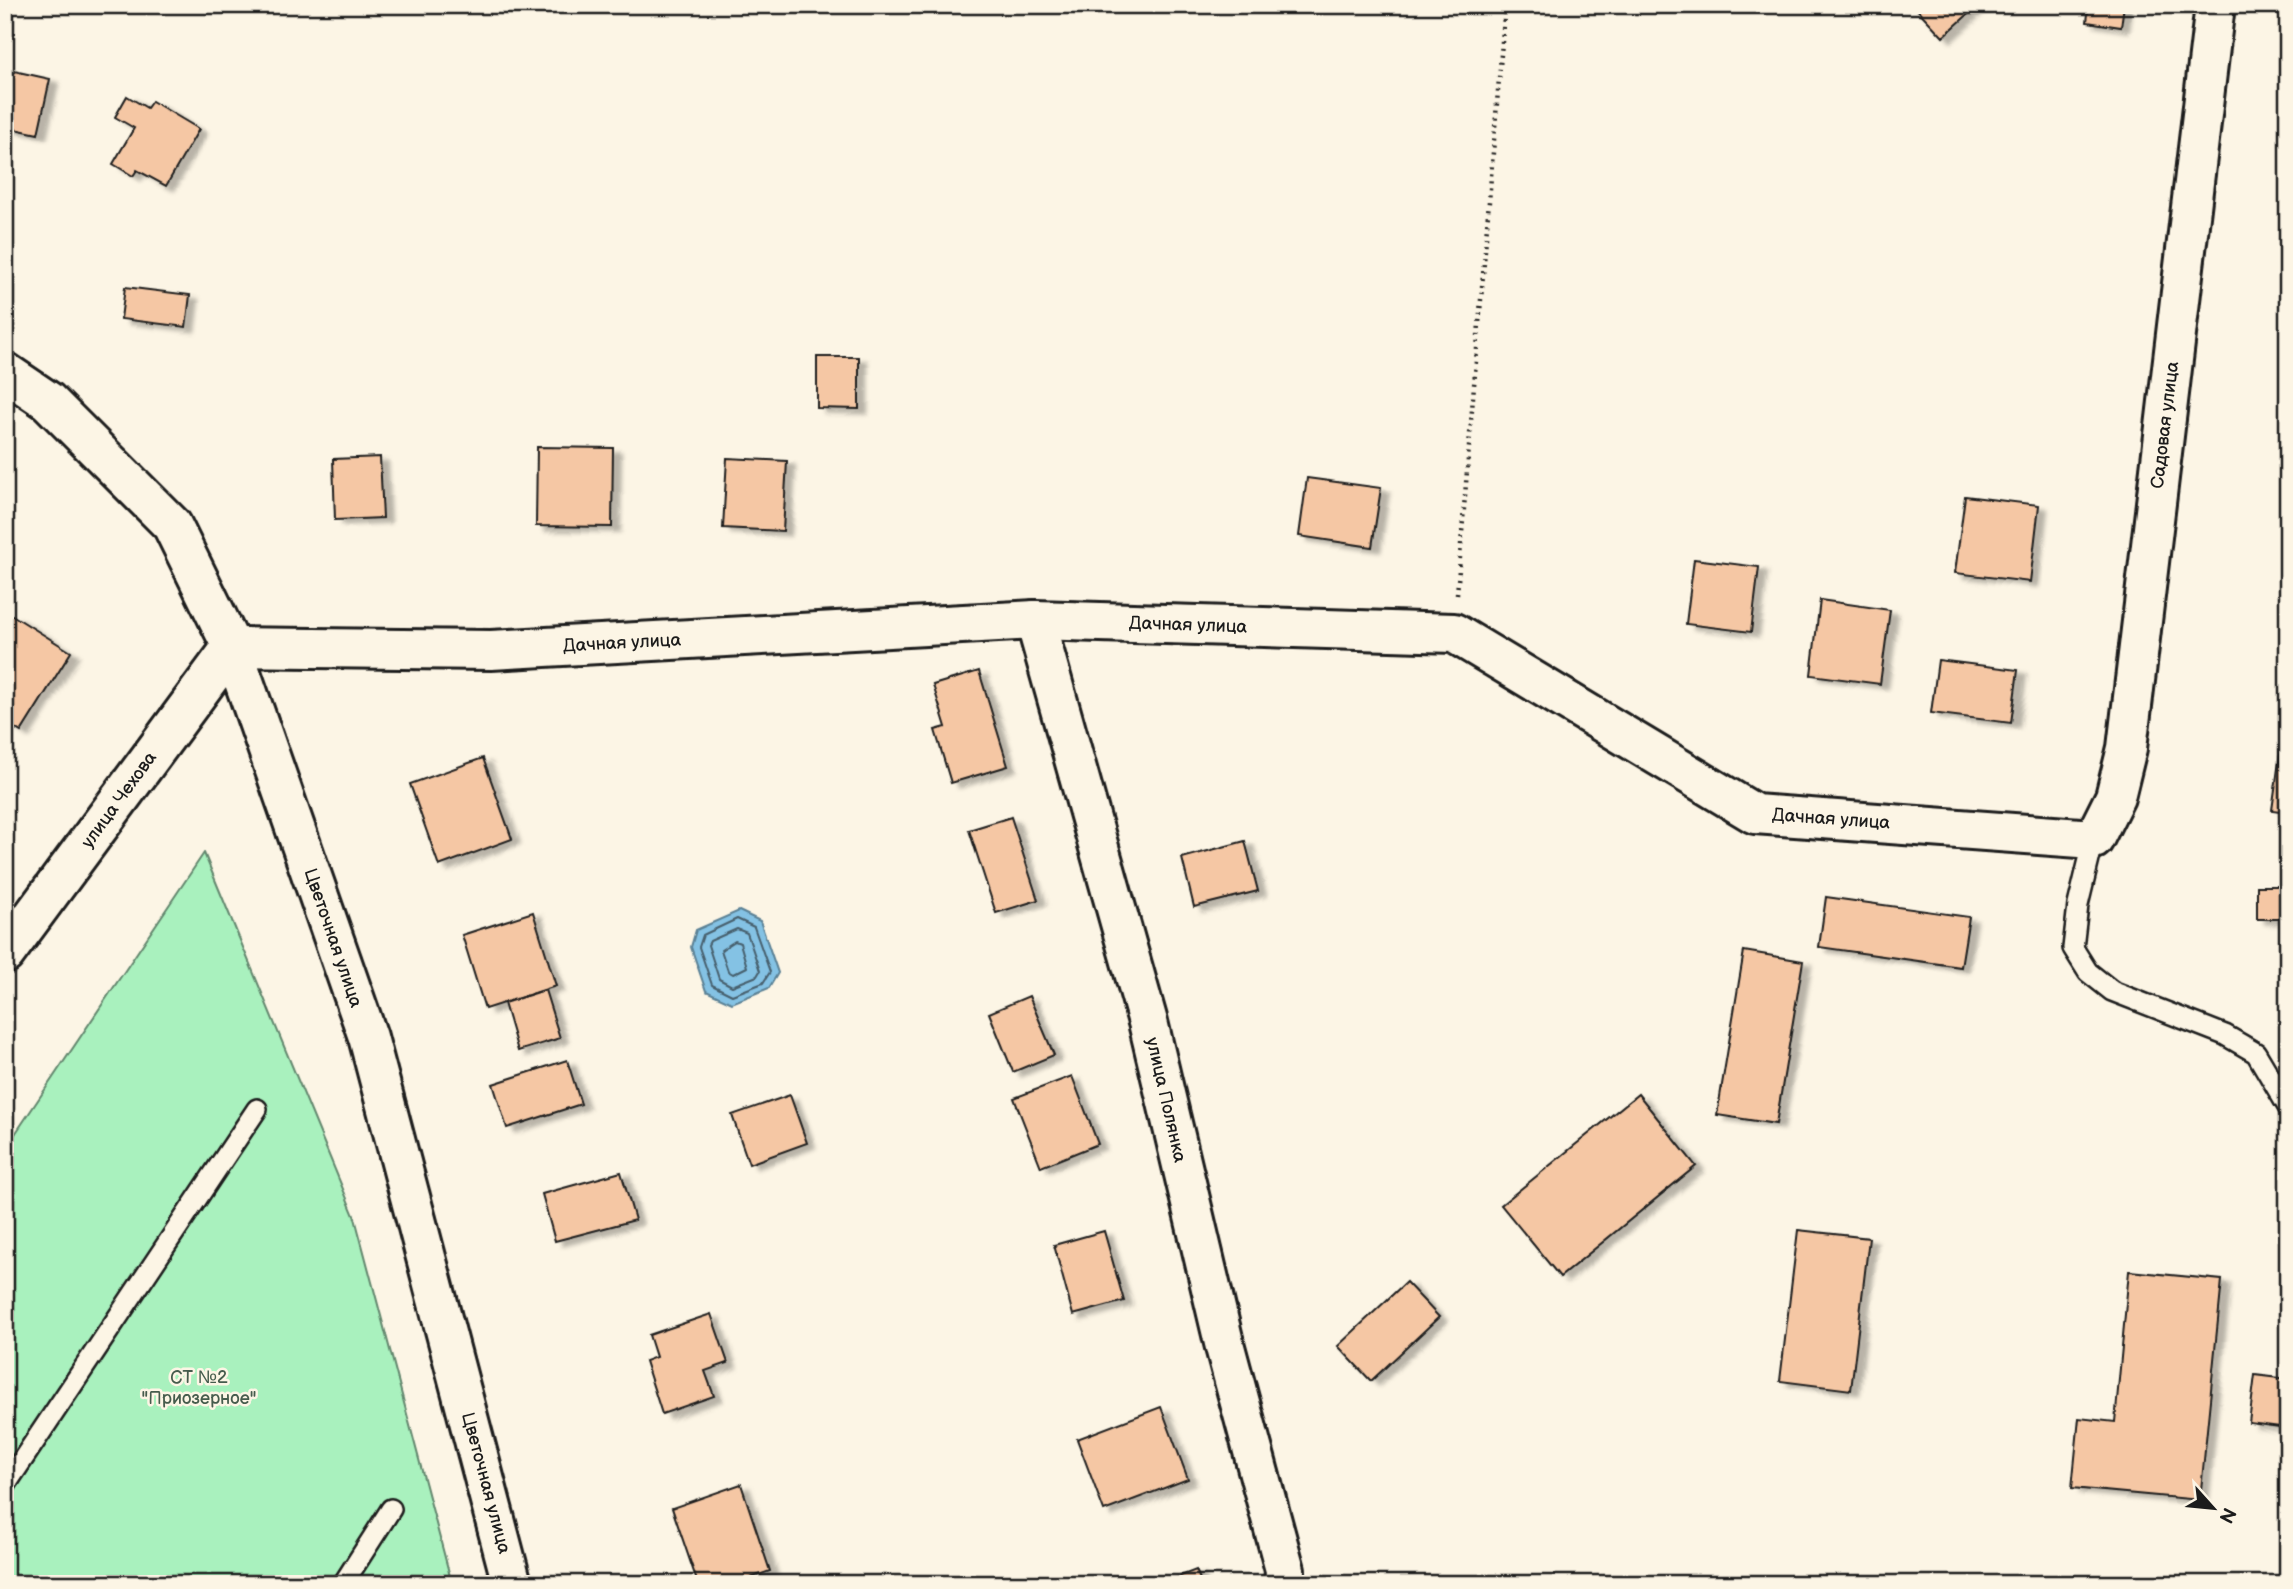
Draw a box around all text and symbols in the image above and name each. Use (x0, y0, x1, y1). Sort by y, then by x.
street label: Садовая улица (2147, 360, 2183, 490)
street label: Дачная улица (1129, 612, 1248, 638)
street label: Дачная улица (562, 629, 682, 657)
street label: улица Чехова (77, 747, 161, 852)
street label: Дачная улица (1771, 804, 1891, 834)
street label: Цветочная улица (299, 866, 367, 1011)
street label: улица Полянка (1141, 1035, 1191, 1165)
park label: СТ №2 "Приозерное" (142, 1367, 256, 1409)
street label: Цветочная улица (457, 1410, 515, 1556)
north arrow (2178, 1474, 2248, 1544)
text: N (2213, 1503, 2240, 1527)

